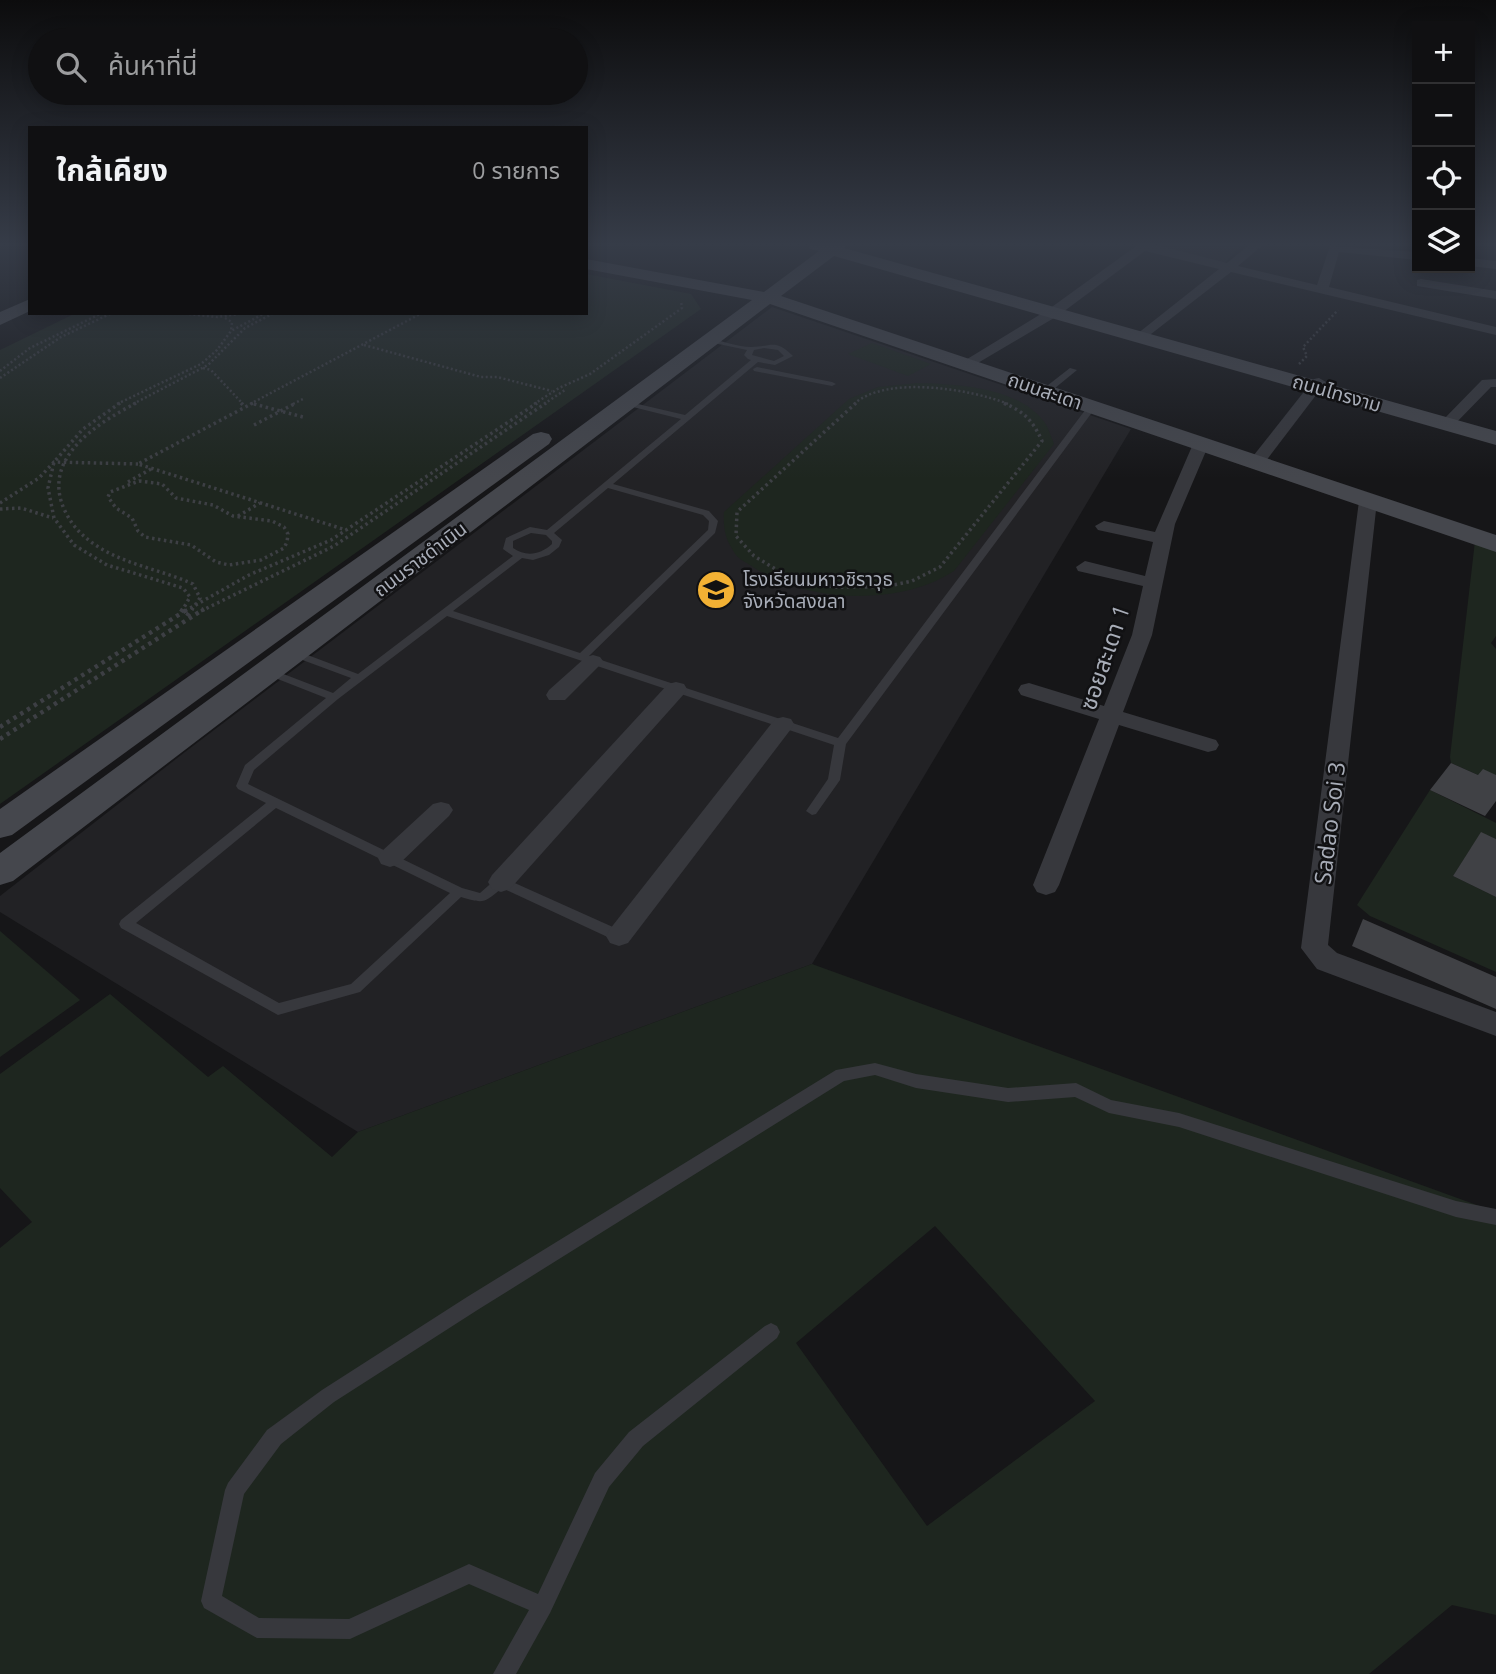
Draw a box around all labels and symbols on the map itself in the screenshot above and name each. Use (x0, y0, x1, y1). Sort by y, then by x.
street label: ถนนสะเดา (1004, 366, 1086, 416)
street label: ถนนไทรงาม (1290, 368, 1384, 418)
street label: ถนนราชดำเนิน (368, 515, 472, 603)
place label: โรงเรียนมหาวชิราวุธ จังหวัดสงขลา (743, 566, 893, 614)
school or university icon: โรงเรียนมหาวชิราวุธ จังหวัดสงขลา (695, 569, 737, 611)
street label: ซอยสะเดา 1 (1071, 600, 1137, 714)
street label: Sadao Soi 3 (1306, 760, 1352, 886)

